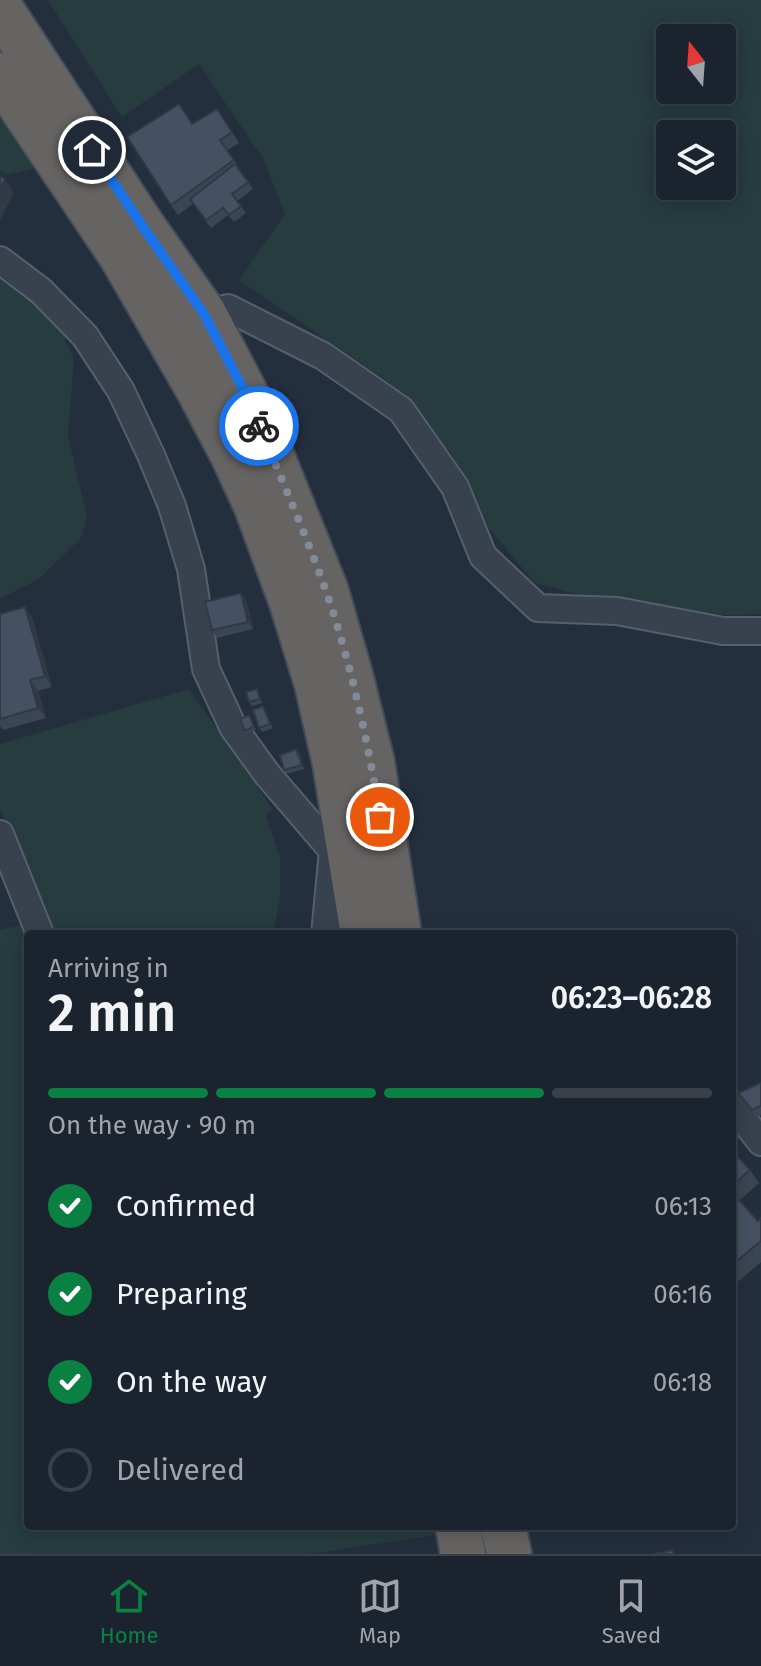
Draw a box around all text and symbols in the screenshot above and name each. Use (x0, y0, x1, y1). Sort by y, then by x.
north arrow (656, 24, 736, 104)
map controls (656, 24, 736, 200)
pin (58, 116, 126, 184)
button: layers (656, 120, 736, 200)
icon: home (70, 128, 114, 172)
courier (219, 386, 299, 466)
icon: bike (237, 404, 281, 448)
pin (346, 783, 414, 851)
icon: bag (358, 795, 402, 839)
text: Arriving in (48, 953, 169, 984)
text: 06:23–06:28 (551, 980, 712, 1016)
text: 2 min (48, 982, 176, 1045)
text: On the way · 90 m (48, 1110, 256, 1141)
icon: check (48, 1184, 92, 1228)
text: Confirmed (116, 1188, 256, 1224)
text: 06:13 (654, 1191, 712, 1222)
icon: check (48, 1272, 92, 1316)
text: Preparing (116, 1276, 247, 1312)
text: 06:16 (653, 1279, 712, 1310)
icon: check (48, 1360, 92, 1404)
text: On the way (116, 1364, 267, 1400)
text: 06:18 (653, 1367, 712, 1398)
text: Delivered (116, 1452, 245, 1488)
tab: Home (100, 1574, 158, 1649)
tab: Map (358, 1574, 402, 1649)
tab: Saved (602, 1574, 661, 1649)

